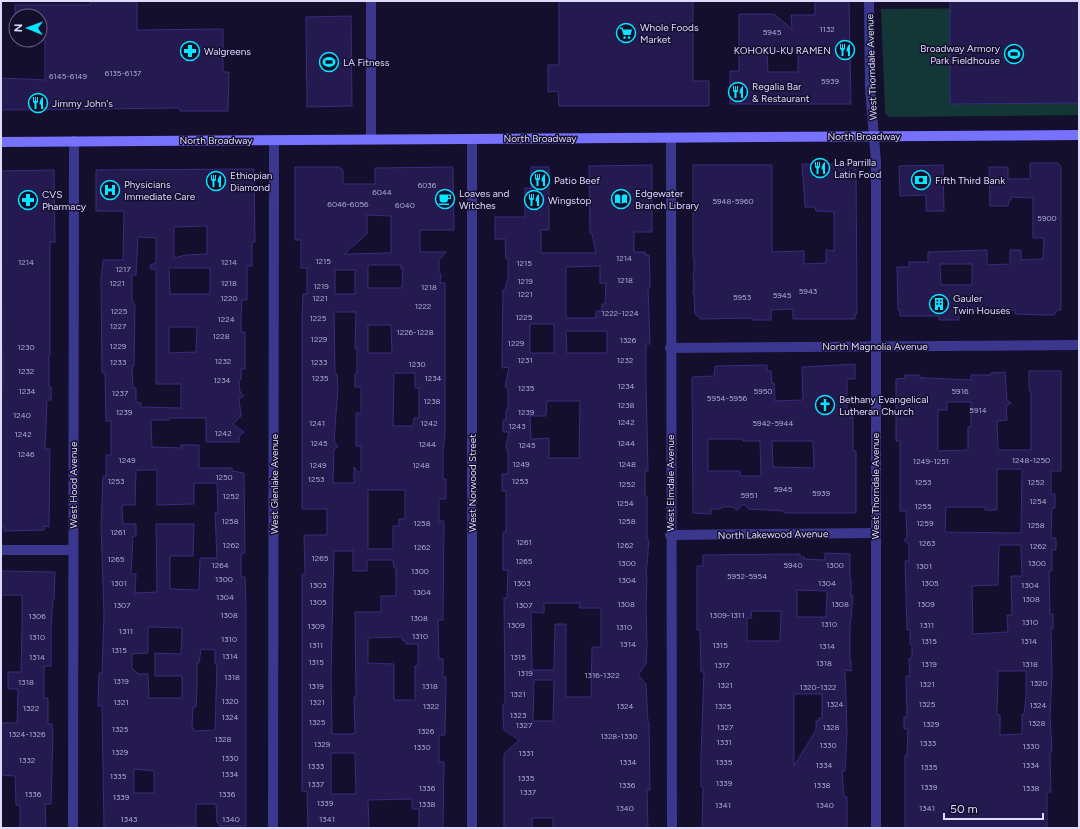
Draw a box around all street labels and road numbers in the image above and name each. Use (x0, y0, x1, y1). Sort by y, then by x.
street label: West Thorndale Avenue (863, 13, 880, 120)
street label: North Broadway (827, 130, 901, 143)
street label: North Broadway (503, 132, 577, 145)
street label: North Broadway (179, 134, 253, 147)
street label: North Magnolia Avenue (822, 340, 928, 353)
street label: West Thorndale Avenue (869, 432, 882, 539)
street label: West Glenlake Avenue (268, 433, 281, 534)
street label: West Norwood Street (466, 434, 479, 532)
street label: West Elmdale Avenue (664, 434, 677, 532)
street label: West Hood Avenue (67, 441, 80, 528)
street label: North Lakewood Avenue (718, 527, 829, 542)

